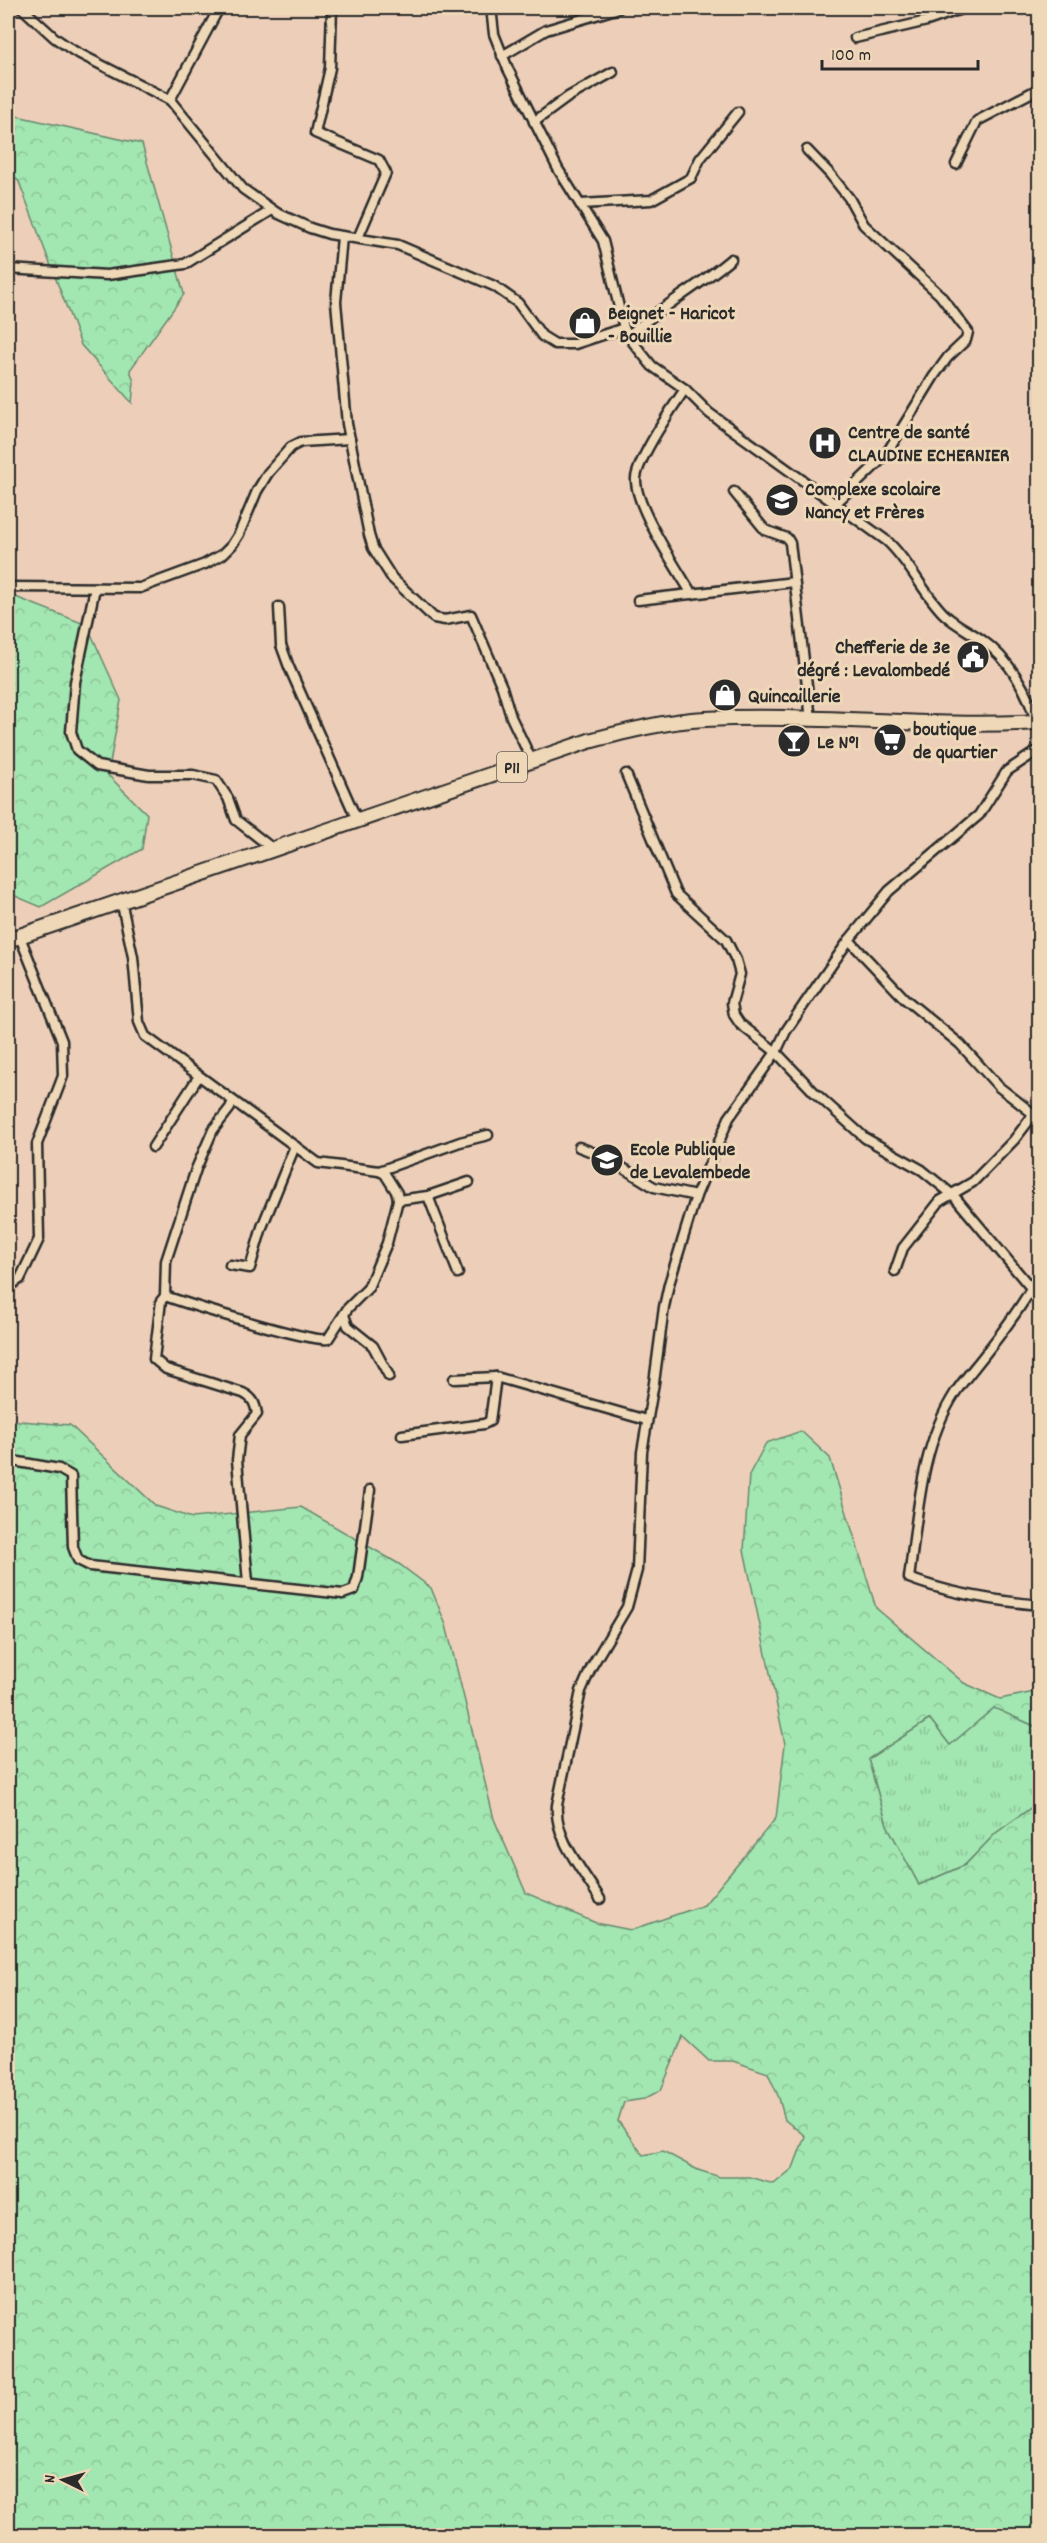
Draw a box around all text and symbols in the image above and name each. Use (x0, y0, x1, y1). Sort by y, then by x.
scale bar (822, 33, 978, 71)
text: 100 m (831, 44, 871, 69)
place label: Beignet - Haricot - Bouillie (608, 301, 736, 352)
shop icon: Beignet - Haricot - Bouillie (567, 305, 603, 341)
place label: Centre de santé CLAUDINE ECHERNIER (848, 420, 1010, 471)
hospital icon: Centre de santé CLAUDINE ECHERNIER (807, 425, 843, 461)
place label: Complexe scolaire Nancy et Frères (805, 477, 941, 528)
school or university icon: Complexe scolaire Nancy et Frères (764, 482, 800, 518)
place label: Chefferie de 3e dégré : Levalombedé (797, 635, 950, 686)
public building icon: Chefferie de 3e dégré : Levalombedé (955, 639, 991, 675)
shop icon: Quincaillerie (707, 677, 743, 713)
place label: Quincaillerie (748, 684, 841, 712)
place label: boutique de quartier (913, 717, 998, 768)
supermarket icon: boutique de quartier (872, 722, 908, 758)
bar icon: Le N°1 (776, 723, 812, 759)
place label: Le N°1 (817, 730, 859, 758)
road number: P11 (497, 752, 527, 782)
place label: Ecole Publique de Levalembede (630, 1137, 751, 1188)
school or university icon: Ecole Publique de Levalembede (589, 1142, 625, 1178)
north arrow (33, 2450, 93, 2510)
text: N (39, 2474, 62, 2484)

